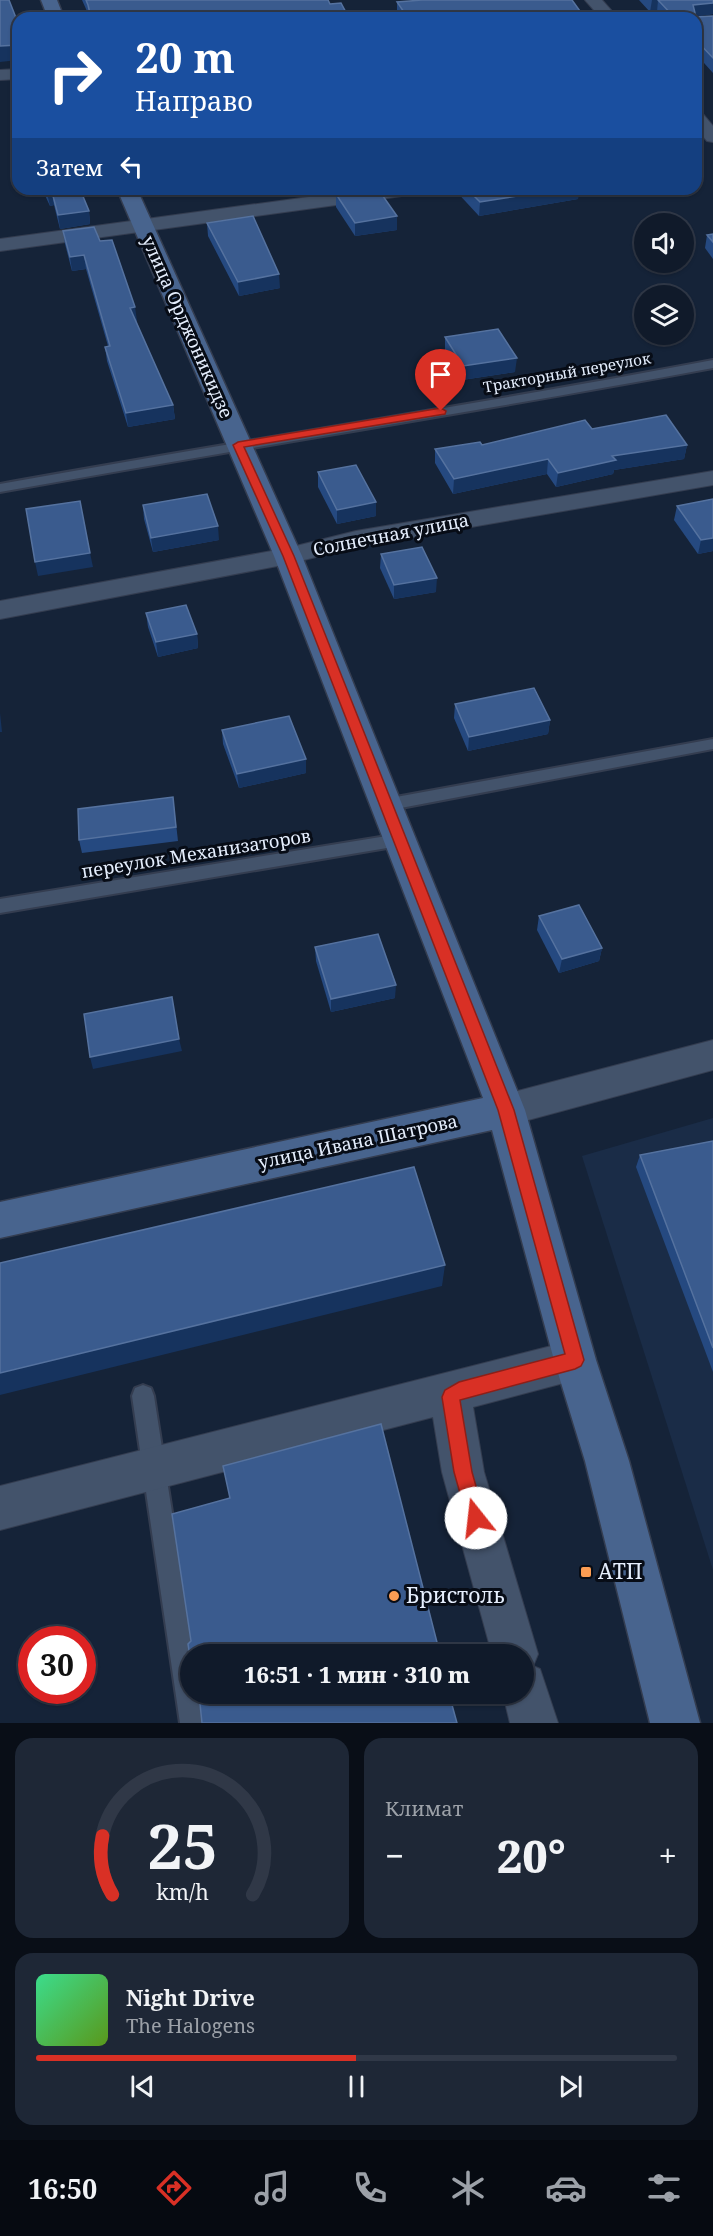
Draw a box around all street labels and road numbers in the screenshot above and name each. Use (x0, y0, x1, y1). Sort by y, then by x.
street label: улица Орджоникидзе (137, 232, 239, 422)
street label: Тракторный переулок (482, 347, 652, 397)
street label: Солнечная улица (311, 507, 471, 561)
street label: переулок Механизаторов (79, 823, 312, 883)
street label: улица Ивана Шатрова (256, 1108, 460, 1174)

